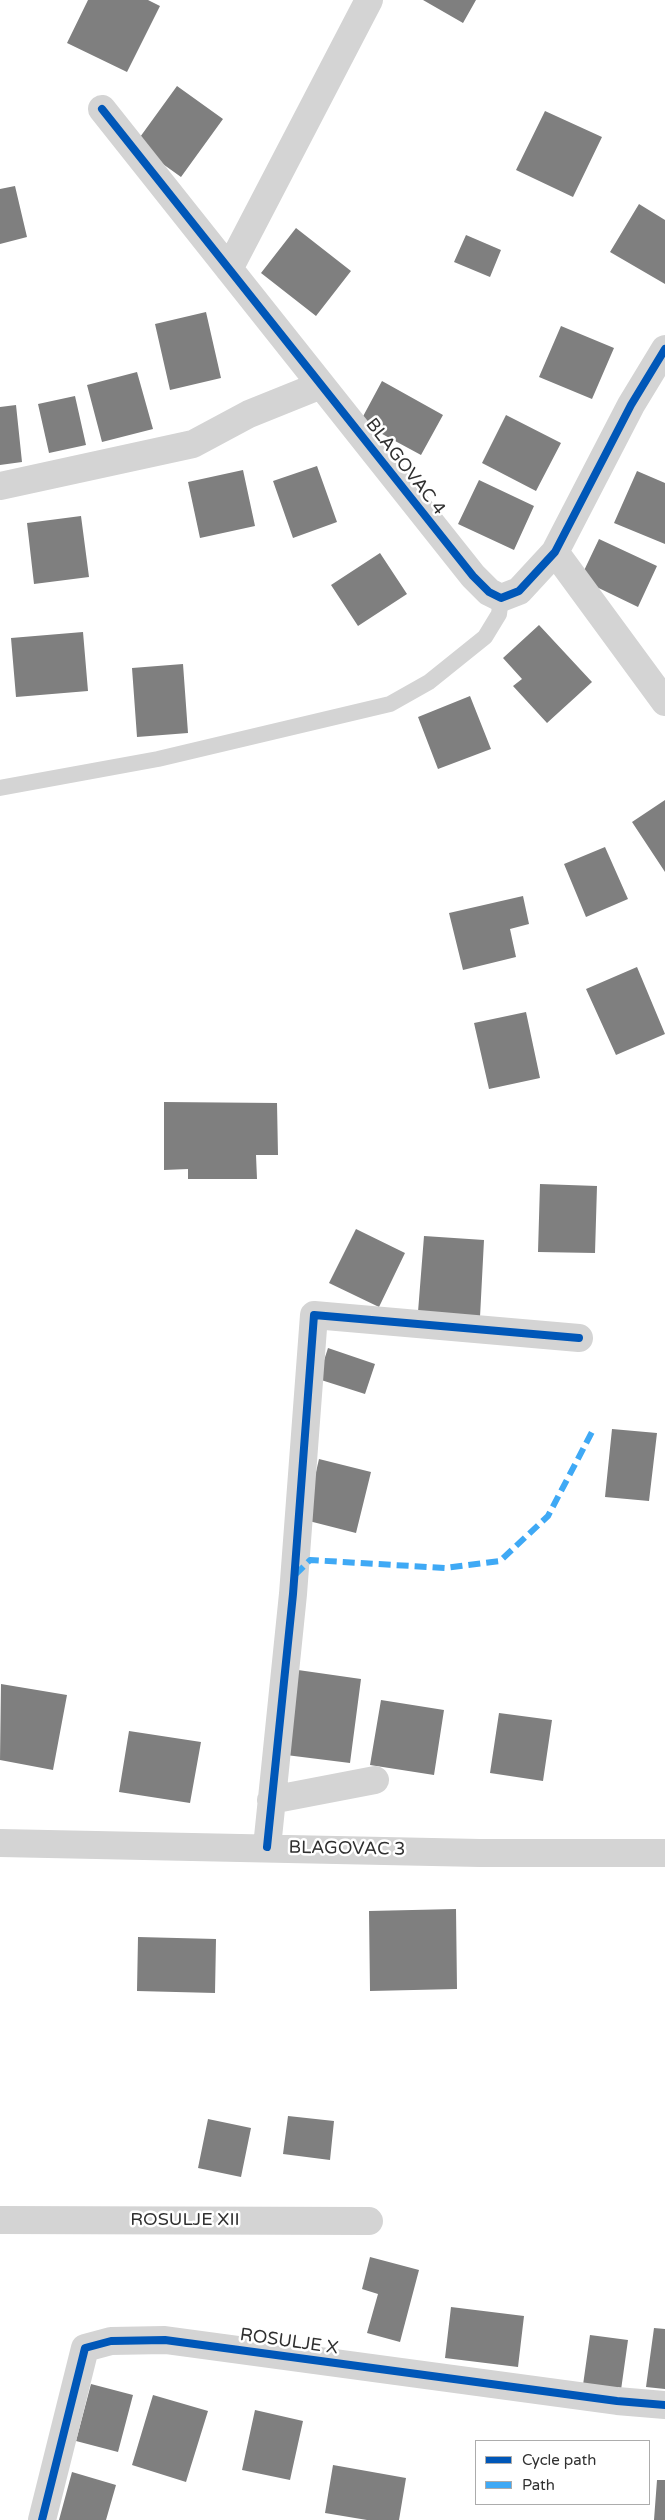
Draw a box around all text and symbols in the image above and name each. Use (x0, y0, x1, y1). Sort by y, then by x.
street label: BLAGOVAC 4 (360, 414, 450, 520)
street label: BLAGOVAC 3 (288, 1837, 406, 1861)
street label: ROSULJE XII (130, 2209, 240, 2231)
street label: ROSULJE X (238, 2324, 340, 2360)
legend (475, 2440, 650, 2505)
text: Cycle path (522, 2451, 596, 2469)
text: Path (522, 2476, 555, 2494)

